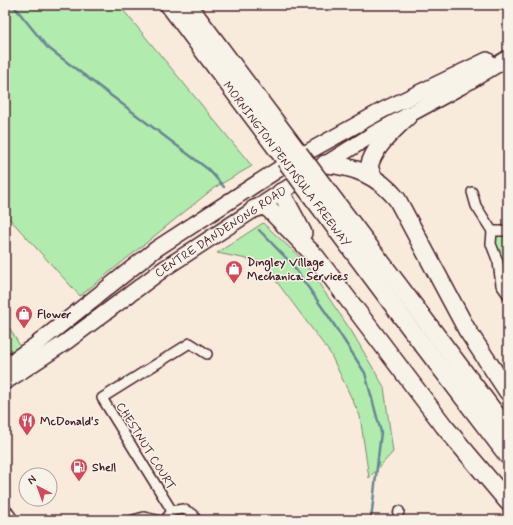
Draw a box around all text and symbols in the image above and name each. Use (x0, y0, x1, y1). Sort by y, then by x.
street label: MORNINGTON PENINSULA FREEWAY (219, 79, 354, 251)
street label: CENTRE DANDENONG ROAD (152, 183, 290, 282)
place label: Dingley Village Mechanica Services (247, 255, 349, 285)
shop icon: Dingley Village Mechanica Services (224, 259, 244, 284)
shop icon: Flower (14, 304, 34, 329)
place label: Flower (37, 307, 71, 323)
street label: CHESTNUT COURT (112, 400, 179, 494)
restaurant icon: McDonald's (17, 411, 37, 436)
place label: McDonald's (40, 414, 100, 430)
fuel station icon: Shell (69, 457, 89, 482)
place label: Shell (92, 460, 116, 476)
north arrow (18, 467, 58, 507)
text: N (25, 473, 39, 488)

